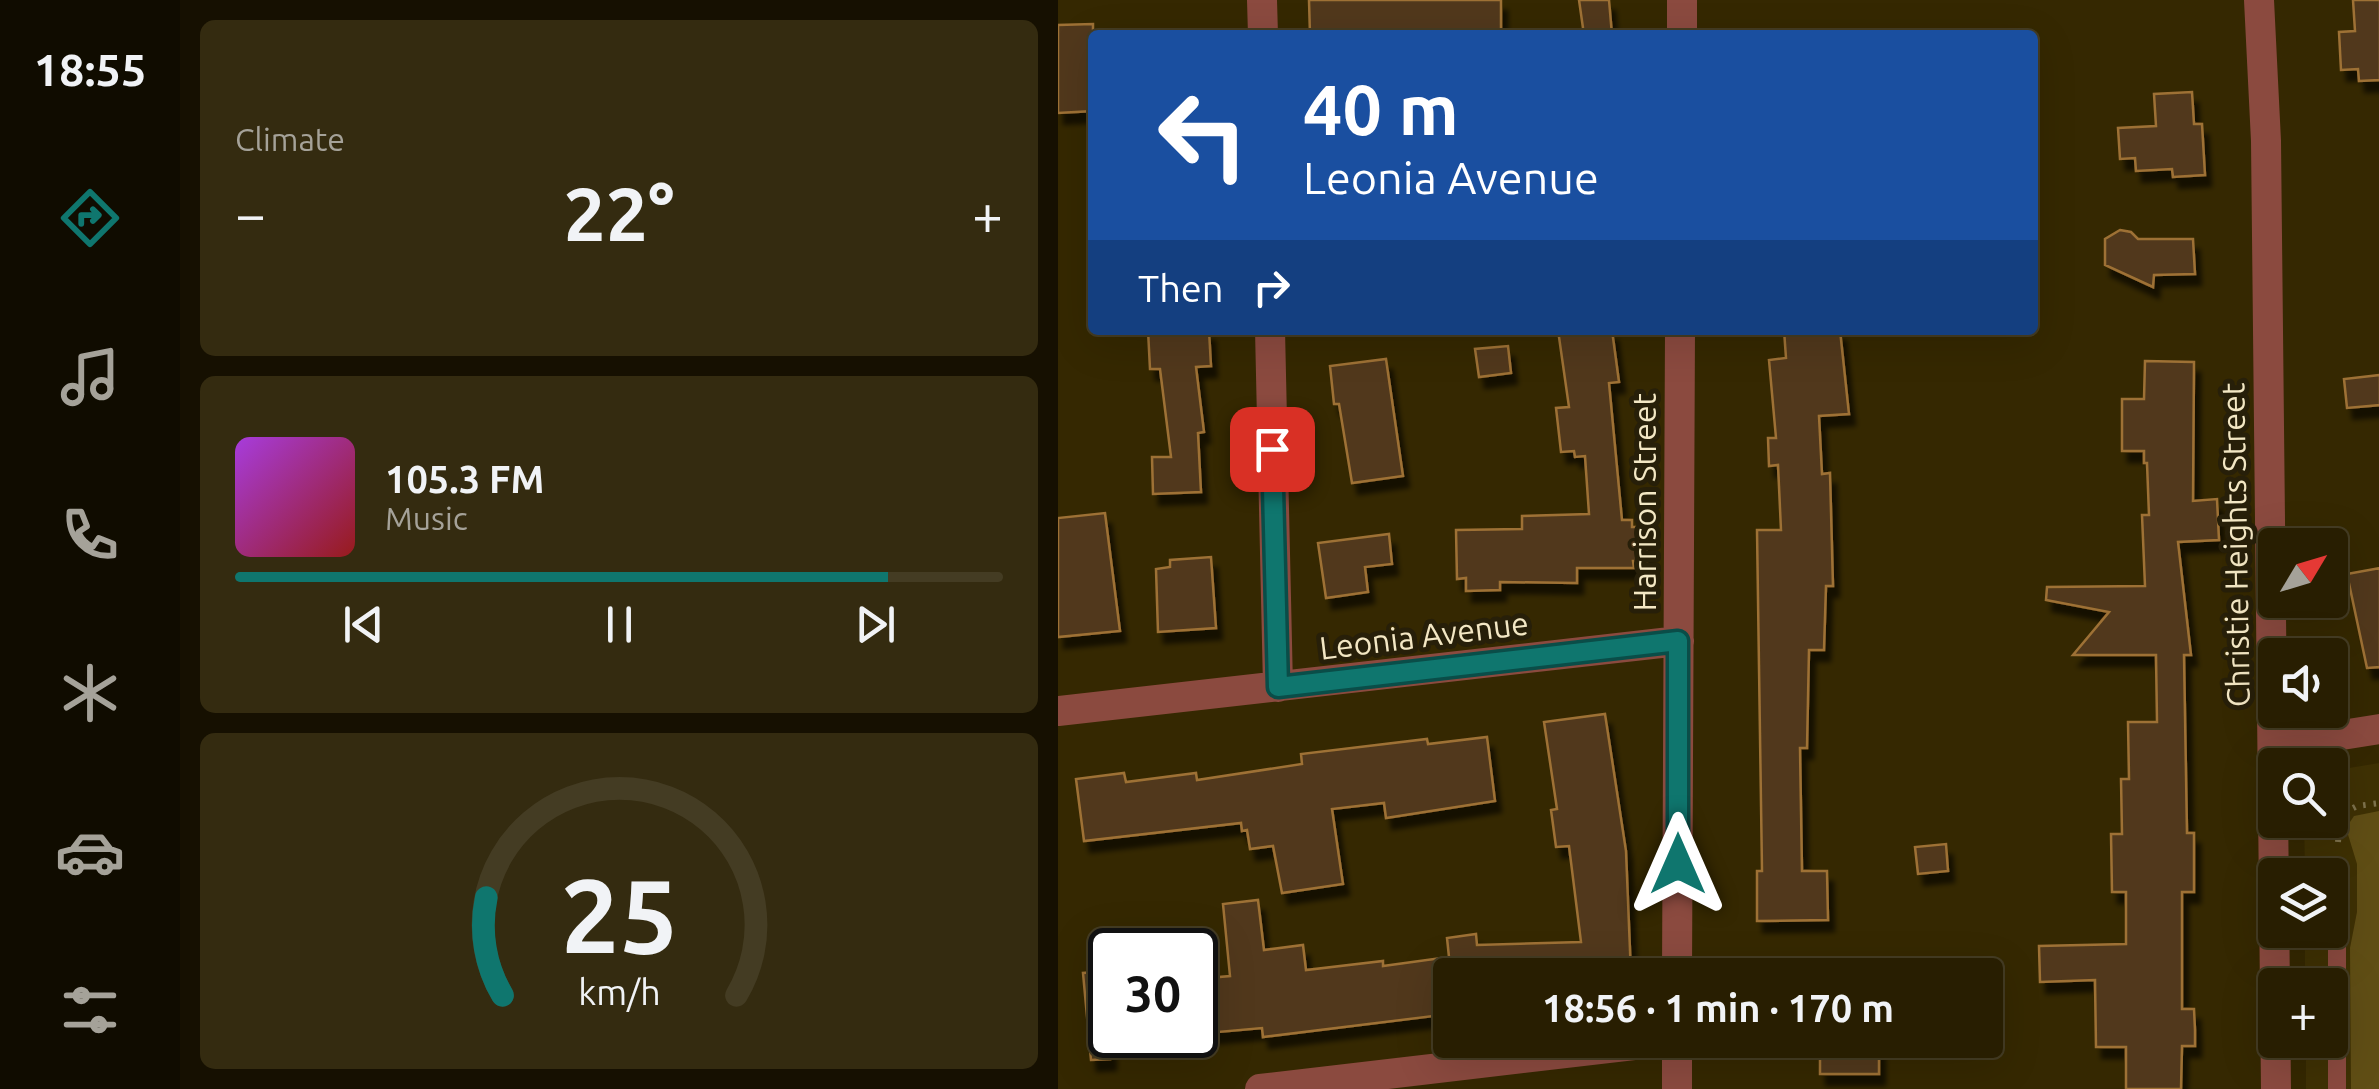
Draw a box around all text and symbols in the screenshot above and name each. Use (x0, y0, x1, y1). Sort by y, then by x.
text: 18:55 (34, 44, 146, 95)
icon: left (1138, 70, 1268, 200)
text: 40 m (1303, 70, 1459, 148)
text: Climate (235, 121, 345, 157)
text: Leonia Avenue (1303, 152, 1599, 203)
text: 22° (563, 171, 675, 255)
icon: directions (55, 183, 125, 253)
text: − (235, 183, 266, 244)
text: + (972, 183, 1003, 244)
icon: right (1244, 260, 1299, 315)
text: Then (1138, 267, 1224, 309)
icon: music (55, 342, 125, 412)
street label: Christie Heights Street (2214, 382, 2256, 708)
street label: Harrison Street (1626, 392, 1662, 611)
pin (1230, 407, 1315, 492)
icon: arrive (1245, 422, 1300, 477)
text: 105.3 FM (385, 458, 544, 500)
icon: phone (55, 500, 125, 570)
text: Music (385, 500, 468, 536)
north arrow (2258, 528, 2348, 618)
map controls (2258, 528, 2348, 1058)
icon: previous (336, 597, 391, 652)
icon: pause (592, 597, 647, 652)
icon: next (848, 597, 903, 652)
street label: Leonia Avenue (1317, 604, 1531, 666)
button: sound (2258, 638, 2348, 728)
icon: climate (55, 658, 125, 728)
button: search (2258, 748, 2348, 838)
position arrow (1626, 812, 1730, 916)
icon: car (55, 817, 125, 887)
text: 25 (560, 856, 678, 973)
button: layers (2258, 858, 2348, 948)
speed limit sign: 30 (1088, 928, 1218, 1058)
button: + (2258, 968, 2348, 1058)
text: km/h (578, 972, 660, 1012)
icon: filters (55, 975, 125, 1045)
text: 18:56 · 1 min · 170 m (1542, 987, 1894, 1029)

